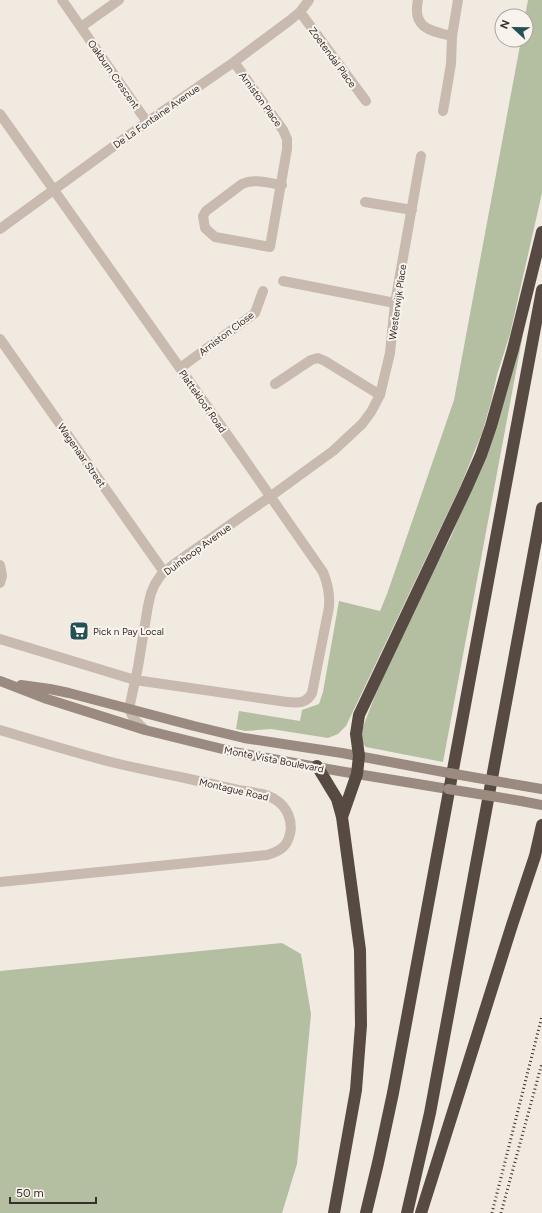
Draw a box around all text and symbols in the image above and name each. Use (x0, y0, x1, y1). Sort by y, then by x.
north arrow (494, 8, 534, 48)
text: N (498, 18, 513, 31)
street label: Zoetendal Place (306, 24, 359, 91)
street label: Oakburn Crescent (85, 37, 142, 112)
street label: Arniston Place (236, 69, 285, 130)
street label: De La Fontaine Avenue (110, 81, 203, 151)
street label: Westerwijk Place (386, 263, 409, 341)
street label: Arniston Close (196, 308, 257, 358)
street label: Plattekloof Road (176, 367, 229, 435)
street label: Wagenaar Street (55, 421, 109, 490)
street label: Duinhoop Avenue (161, 520, 234, 578)
supermarket icon: Pick n Pay Local (68, 620, 90, 642)
place label: Pick n Pay Local (93, 625, 164, 638)
street label: Monte Vista Boulevard (223, 743, 325, 776)
street label: Montague Road (198, 775, 270, 804)
scale bar (10, 1179, 96, 1205)
text: 50 m (16, 1186, 44, 1200)

